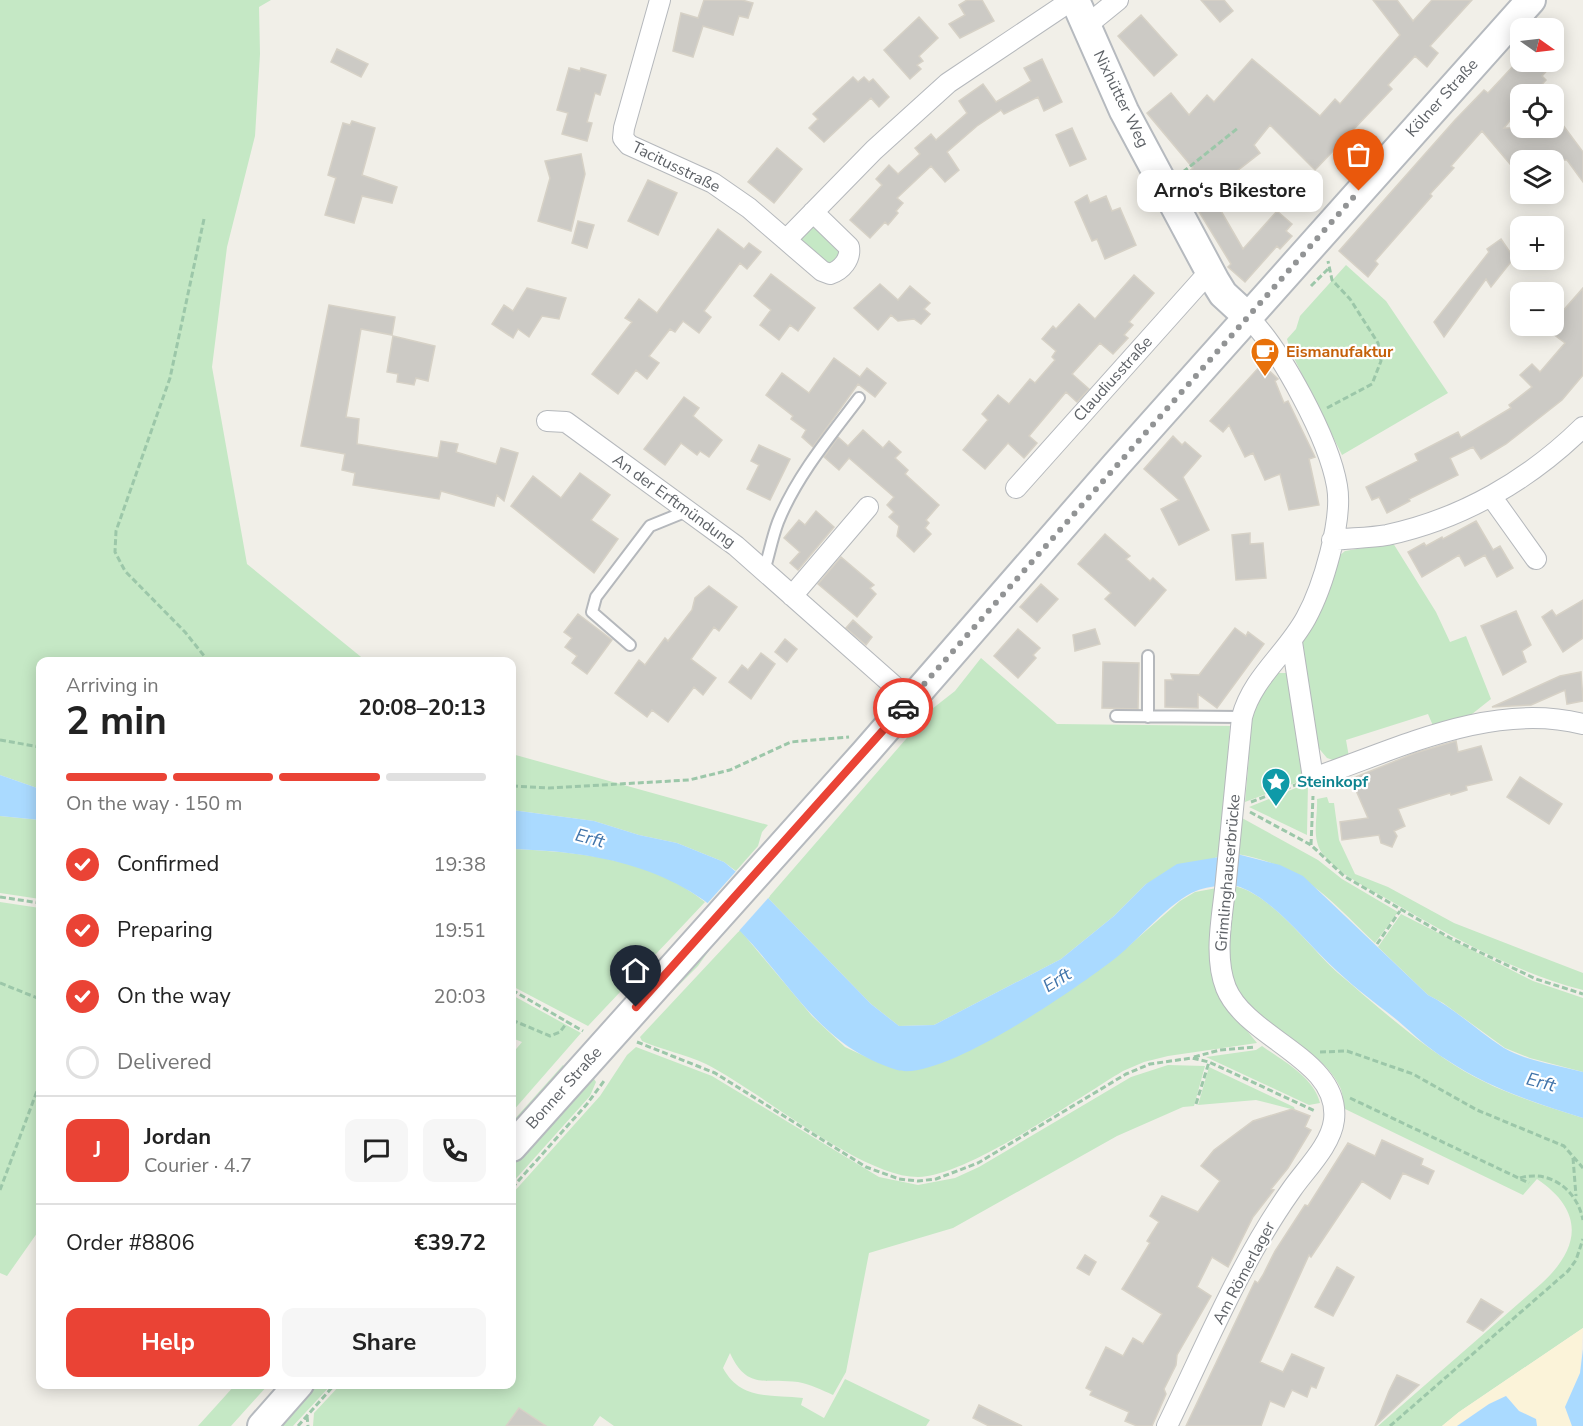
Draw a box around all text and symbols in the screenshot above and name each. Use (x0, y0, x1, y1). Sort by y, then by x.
north arrow (1510, 18, 1564, 72)
map controls (1510, 18, 1564, 336)
street label: Nixhütter Weg (1088, 47, 1154, 151)
street label: Kölner Straße (1401, 54, 1483, 142)
button: locate (1510, 84, 1564, 138)
pin (1333, 129, 1384, 191)
street label: Tacitusstraße (628, 136, 724, 198)
icon: bag (1342, 138, 1375, 171)
button: layers (1510, 150, 1564, 204)
callout: Arno‘s Bikestore (1137, 170, 1323, 212)
text: Arno‘s Bikestore (1154, 177, 1306, 204)
button: + (1510, 216, 1564, 270)
button: − (1510, 282, 1564, 336)
street label: Claudiusstraße (1069, 331, 1157, 427)
cafe icon: Eismanufaktur (1249, 336, 1281, 378)
place label: Eismanufaktur (1286, 341, 1394, 363)
street label: An der Erftmündung (608, 449, 740, 553)
text: Arriving in (66, 672, 159, 699)
courier (873, 678, 933, 738)
icon: car (887, 692, 920, 725)
text: 20:08–20:13 (358, 693, 486, 723)
text: 2 min (66, 695, 167, 748)
place icon: Steinkopf (1260, 766, 1292, 808)
place label: Steinkopf (1297, 771, 1369, 793)
text: On the way · 150 m (66, 790, 242, 817)
street label: Grimlinghauserbrücke (1210, 793, 1246, 953)
water label: Erft (573, 823, 608, 854)
icon: check (66, 848, 99, 881)
text: Confirmed (117, 849, 219, 879)
text: 19:38 (433, 851, 486, 878)
icon: check (66, 914, 99, 947)
text: Preparing (117, 915, 213, 945)
text: 19:51 (433, 917, 486, 944)
pin (610, 945, 661, 1007)
icon: home (619, 954, 652, 987)
water label: Erft (1038, 962, 1076, 998)
icon: check (66, 980, 99, 1013)
text: On the way (117, 981, 231, 1011)
text: 20:03 (433, 983, 486, 1010)
street label: Bonner Straße (521, 1042, 607, 1134)
text: Delivered (117, 1047, 212, 1077)
water label: Erft (1524, 1067, 1559, 1098)
button: chat (345, 1119, 408, 1182)
button: phone (423, 1119, 486, 1182)
text: Jordan (144, 1122, 211, 1152)
text: J (94, 1135, 101, 1165)
text: Courier · 4.7 (144, 1152, 252, 1179)
street label: Am Römerlager (1208, 1217, 1281, 1328)
text: Order #8806 (66, 1228, 195, 1258)
text: €39.72 (415, 1228, 486, 1258)
button: Help (66, 1308, 270, 1377)
button: Share (282, 1308, 486, 1377)

